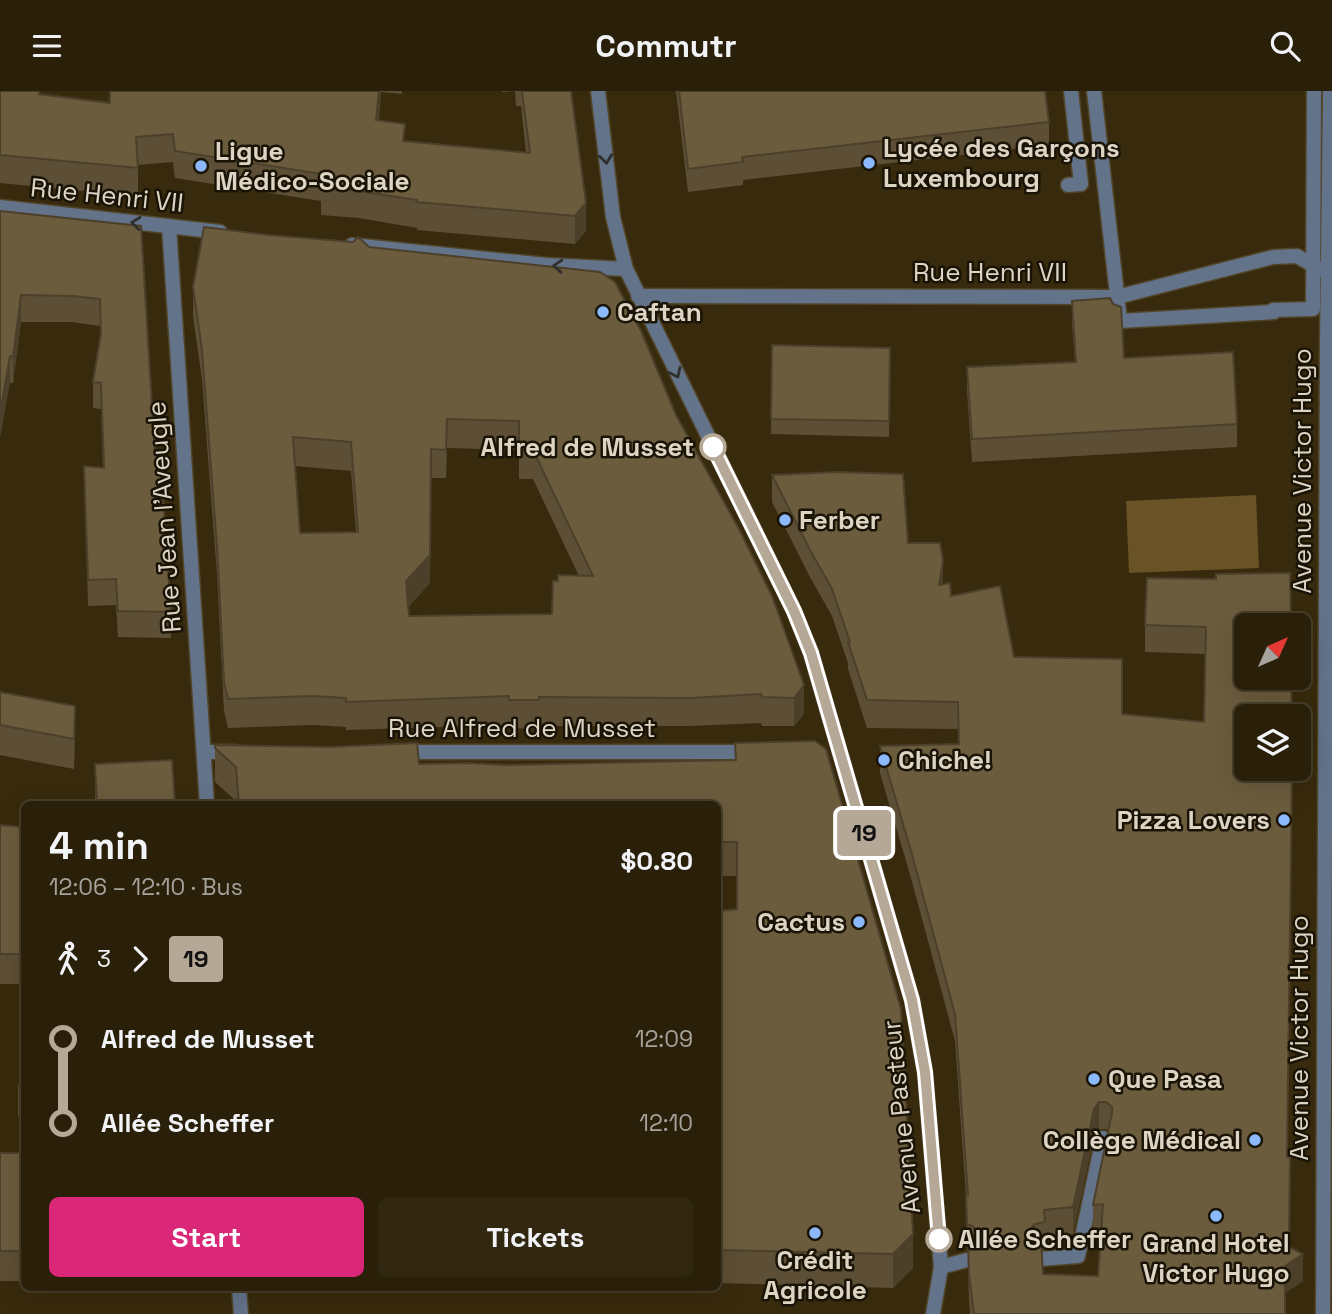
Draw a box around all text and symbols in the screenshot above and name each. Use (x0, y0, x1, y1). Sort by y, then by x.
text: Commutr (595, 26, 737, 66)
icon: menu (28, 27, 66, 65)
icon: search (1266, 27, 1304, 65)
place label: Lycée des Garçons Luxembourg (883, 131, 1120, 195)
place label: Ligue Médico-Sociale (215, 134, 410, 198)
one-way arrow (599, 153, 614, 165)
marker: Lycée des Garçons Luxembourg (861, 155, 877, 171)
marker: Ligue Médico-Sociale (193, 158, 209, 174)
street label: Rue Henri VII (29, 170, 185, 220)
one-way arrow (130, 215, 142, 230)
street label: Rue Henri VII (913, 255, 1067, 289)
one-way arrow (552, 259, 563, 274)
place label: Caftan (617, 295, 702, 329)
marker: Caftan (595, 304, 611, 320)
street label: Avenue Victor Hugo (1285, 348, 1319, 594)
one-way arrow (668, 366, 682, 378)
street label: Rue Jean l'Aveugle (139, 400, 189, 634)
place label: Alfred de Musset (480, 430, 694, 464)
marker: Alfred de Musset (700, 434, 726, 460)
place label: Ferber (799, 503, 880, 537)
marker: Ferber (777, 512, 793, 528)
north arrow (1234, 613, 1311, 689)
map controls (1234, 613, 1311, 781)
button: layers (1234, 704, 1311, 781)
street label: Rue Alfred de Musset (388, 711, 656, 745)
place label: Chiche! (898, 743, 992, 777)
marker: Chiche! (876, 752, 892, 768)
place label: Pizza Lovers (1117, 803, 1270, 837)
line badge: 19 (832, 810, 896, 856)
marker: Pizza Lovers (1276, 812, 1292, 828)
text: 19 (851, 817, 877, 848)
text: 4 min (49, 822, 149, 870)
text: $0.80 (621, 844, 693, 878)
text: 12:06 – 12:10 · Bus (49, 872, 243, 902)
place label: Cactus (757, 905, 845, 939)
marker: Cactus (851, 914, 867, 930)
street label: Avenue Victor Hugo (1282, 915, 1316, 1161)
icon: walk (49, 940, 87, 978)
icon: forward (121, 940, 159, 978)
text: 19 (183, 943, 209, 974)
text: 3 (97, 944, 111, 974)
street label: Avenue Pasteur (874, 1018, 928, 1216)
text: Alfred de Musset (101, 1022, 315, 1056)
text: 12:09 (635, 1024, 693, 1054)
place label: Que Pasa (1108, 1062, 1222, 1096)
marker: Que Pasa (1086, 1071, 1102, 1087)
text: Allée Scheffer (101, 1106, 274, 1140)
text: 12:10 (639, 1108, 693, 1138)
place label: Collège Médical (1043, 1123, 1241, 1157)
marker: Collège Médical (1247, 1132, 1263, 1148)
button: Start (49, 1197, 364, 1277)
button: Tickets (378, 1197, 693, 1277)
marker: Grand Hotel Victor Hugo (1208, 1208, 1224, 1224)
place label: Allée Scheffer (958, 1222, 1131, 1256)
marker: Crédit Agricole (807, 1225, 823, 1241)
marker: Allée Scheffer (926, 1226, 952, 1252)
place label: Grand Hotel Victor Hugo (1142, 1226, 1290, 1290)
place label: Crédit Agricole (763, 1243, 867, 1307)

